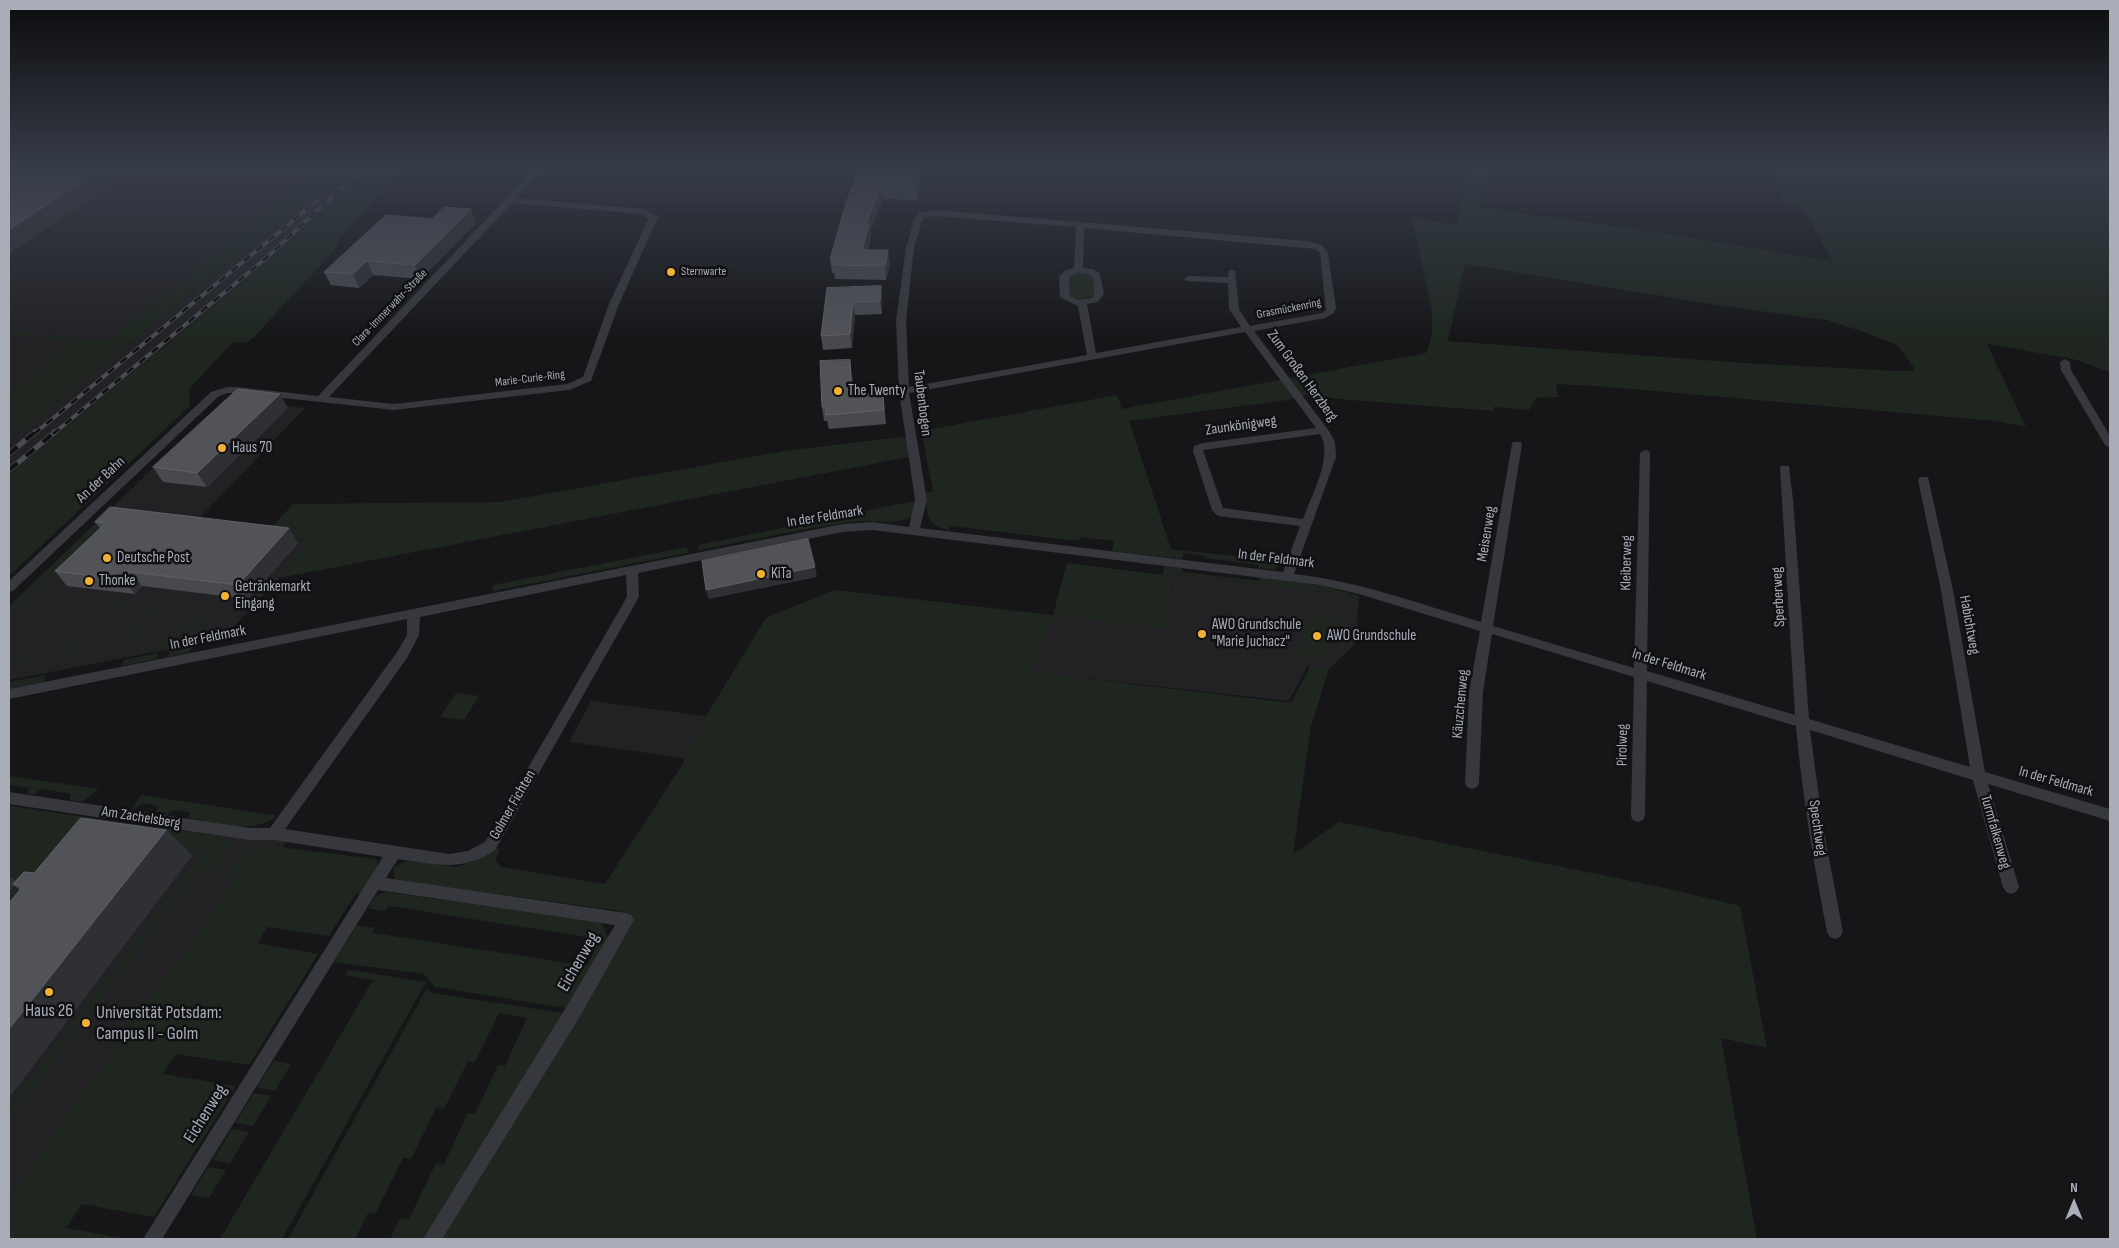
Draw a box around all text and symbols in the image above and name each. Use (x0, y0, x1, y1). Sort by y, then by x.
place label: Sternwarte (681, 265, 726, 279)
street label: Clara-Immerwahr-Straße (349, 266, 431, 350)
marker: Sternwarte (665, 266, 677, 278)
street label: Grasmückenring (1255, 296, 1323, 322)
street label: Zum Großen Herzberg (1263, 327, 1341, 425)
street label: Marie-Curie-Ring (494, 368, 566, 390)
street label: Taubenbogen (909, 369, 935, 437)
place label: The Twenty (848, 382, 906, 400)
marker: The Twenty (832, 385, 844, 397)
street label: Zaunkönigweg (1204, 412, 1278, 440)
place label: Haus 70 (232, 439, 272, 457)
marker: Haus 70 (216, 442, 228, 454)
street label: An der Bahn (73, 453, 129, 507)
street label: In der Feldmark (786, 502, 864, 532)
street label: Meisenweg (1474, 505, 1500, 563)
street label: Kleiberweg (1618, 535, 1636, 591)
street label: In der Feldmark (1237, 545, 1315, 573)
place label: Deutsche Post (117, 549, 190, 567)
marker: Deutsche Post (101, 552, 113, 564)
place label: KiTa (771, 565, 791, 583)
street label: Sperberweg (1768, 567, 1790, 627)
marker: KiTa (755, 568, 767, 580)
place label: Thonke (99, 572, 136, 590)
marker: Thonke (83, 575, 95, 587)
place label: Getränkemarkt Eingang (235, 578, 311, 613)
marker: Getränkemarkt Eingang (219, 590, 231, 602)
street label: Habichtweg (1955, 594, 1983, 656)
place label: AWO Grundschule "Marie Juchacz" (1212, 616, 1301, 651)
street label: In der Feldmark (169, 622, 247, 654)
place label: AWO Grundschule (1327, 627, 1416, 645)
marker: AWO Grundschule "Marie Juchacz" (1196, 628, 1208, 640)
marker: AWO Grundschule (1311, 630, 1323, 642)
street label: In der Feldmark (1630, 645, 1708, 685)
street label: Käuzchenweg (1449, 669, 1473, 739)
street label: Pirolweg (1614, 724, 1632, 766)
street label: In der Feldmark (2017, 763, 2095, 801)
street label: Golmer Fichten (486, 767, 540, 843)
street label: Turmfalkenweg (1976, 793, 2014, 871)
street label: Spechtweg (1804, 799, 1830, 857)
street label: Am Zachelsberg (100, 803, 182, 833)
street label: Eichenweg (553, 928, 605, 996)
marker: Haus 26 (43, 986, 55, 998)
place label: Haus 26 (25, 1000, 73, 1022)
place label: Universität Potsdam: Campus II - Golm (96, 1002, 222, 1044)
marker: Universität Potsdam: Campus II - Golm (80, 1017, 92, 1029)
street label: Eichenweg (180, 1081, 232, 1147)
north arrow (2049, 1178, 2099, 1228)
text: N (2070, 1179, 2078, 1196)

